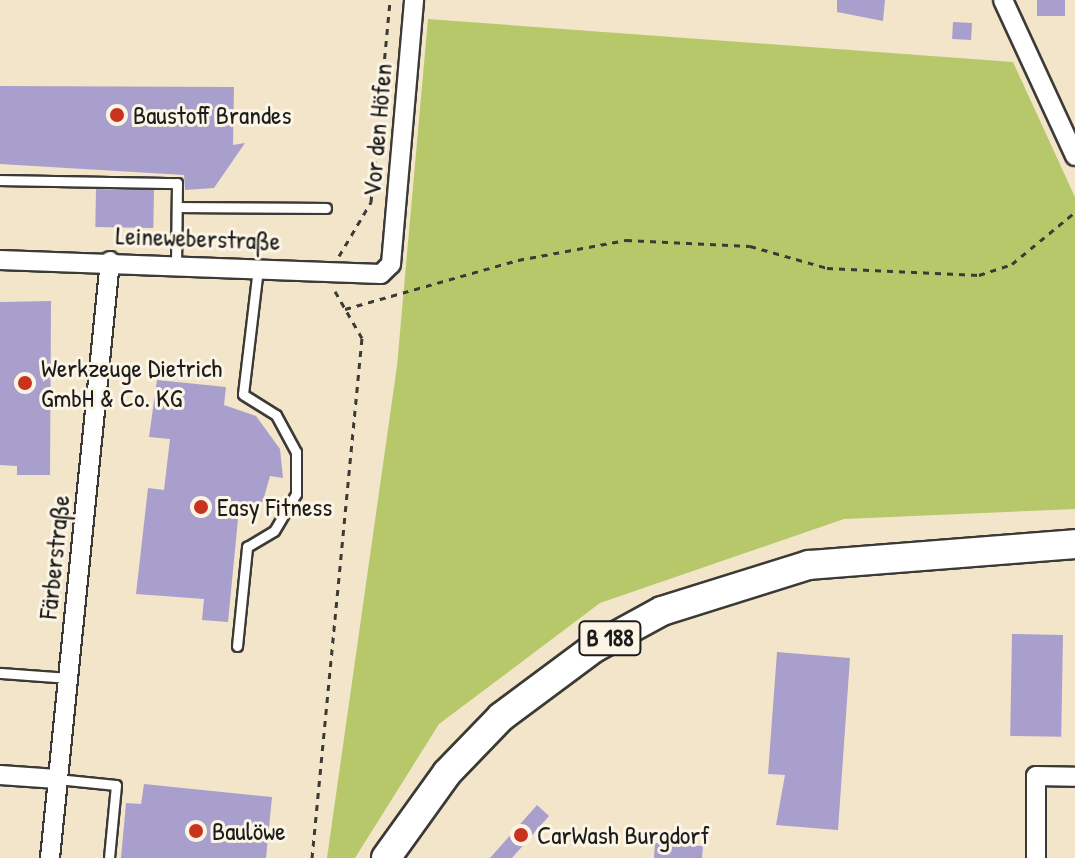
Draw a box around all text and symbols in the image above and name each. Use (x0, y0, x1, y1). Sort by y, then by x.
street label: Vor den Höfen (356, 62, 398, 198)
place label: Baustoff Brandes (133, 99, 291, 131)
marker: Baustoff Brandes (108, 106, 126, 124)
street label: Leineweberstraße (115, 220, 281, 256)
place label: Werkzeuge Dietrich GmbH & Co. KG (41, 352, 222, 414)
marker: Werkzeuge Dietrich GmbH & Co. KG (16, 374, 34, 392)
place label: Easy Fitness (217, 491, 332, 523)
street label: Färberstraße (32, 494, 76, 620)
marker: Easy Fitness (192, 498, 210, 516)
road number: B 188 (578, 618, 642, 658)
place label: Baulöwe (212, 815, 286, 847)
place label: CarWash Burgdorf (537, 819, 710, 851)
marker: Baulöwe (187, 822, 205, 840)
marker: CarWash Burgdorf (512, 826, 530, 844)

